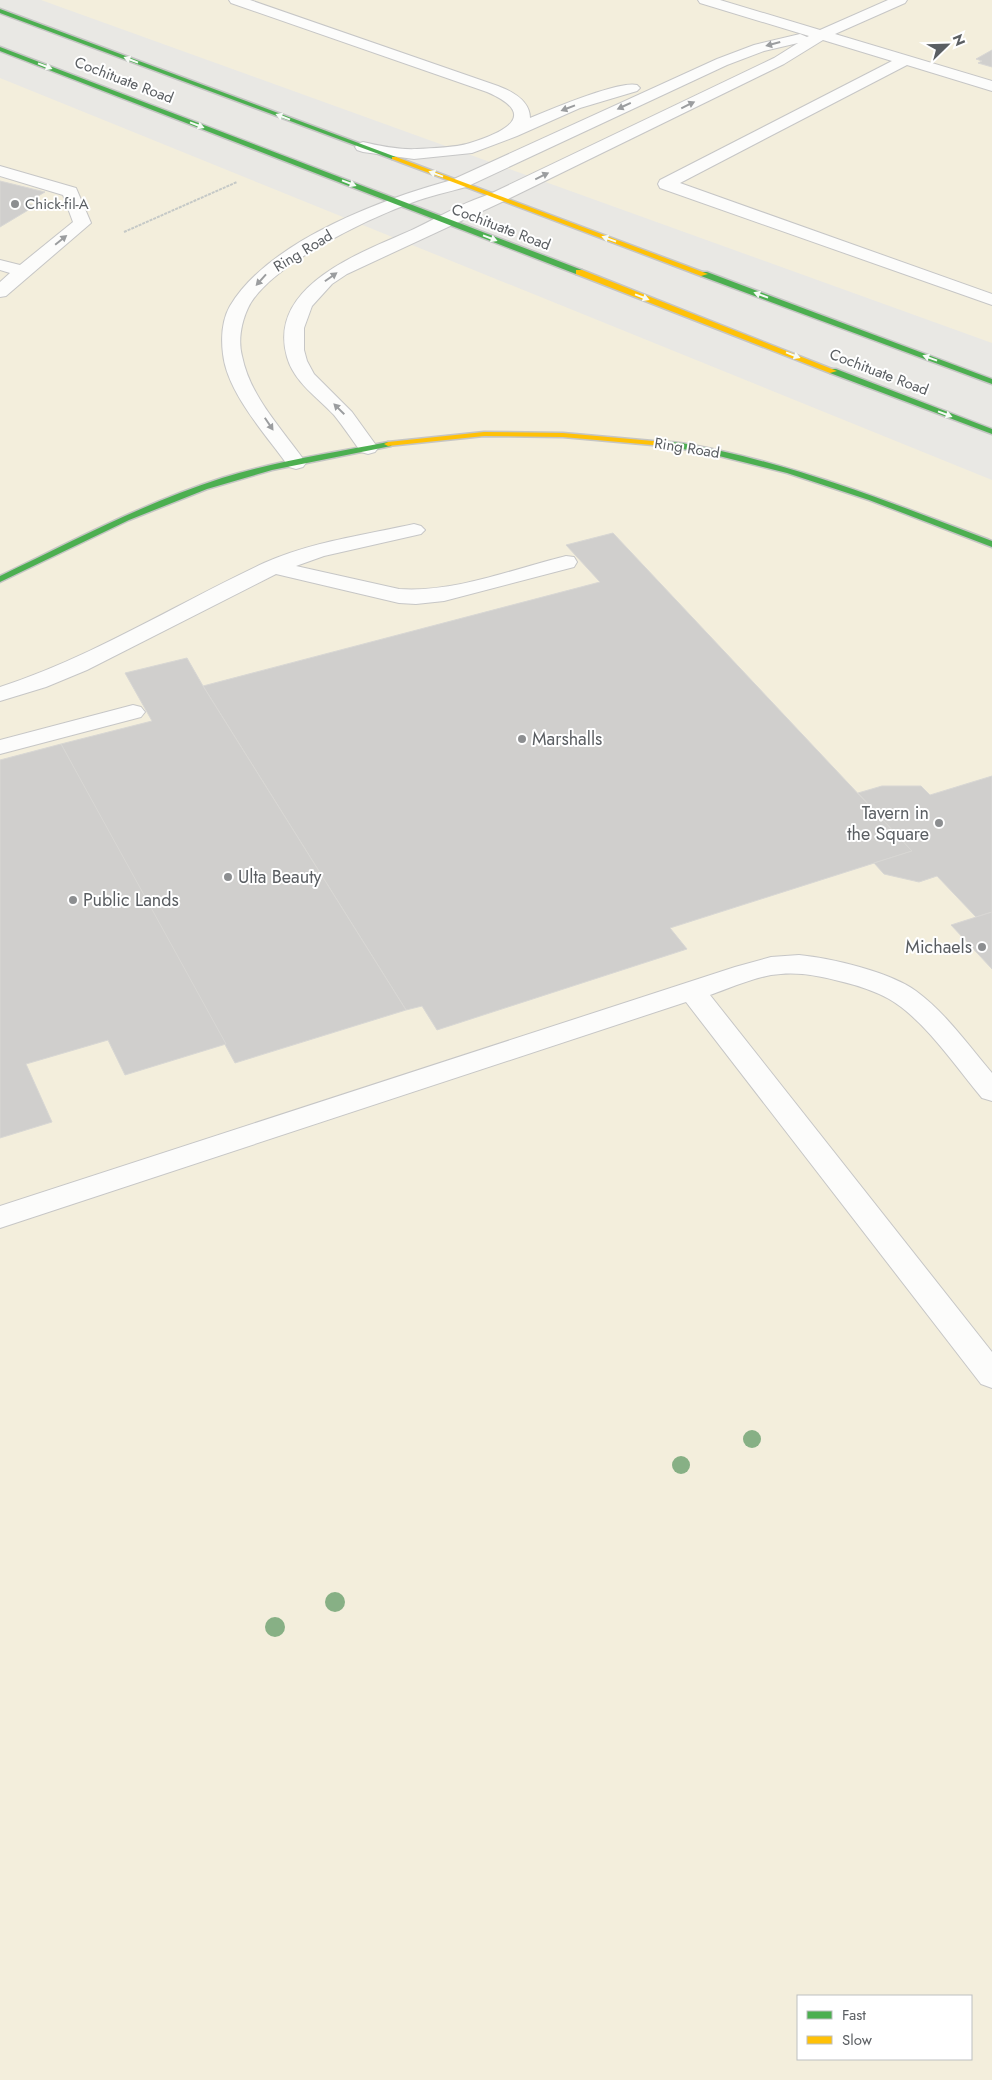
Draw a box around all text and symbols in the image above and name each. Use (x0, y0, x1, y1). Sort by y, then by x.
north arrow (922, 20, 972, 70)
text: N (948, 31, 970, 49)
one-way arrow (766, 41, 781, 49)
street label: Cochituate Road (71, 51, 177, 109)
one-way arrow (123, 56, 138, 64)
one-way arrow (38, 63, 53, 70)
one-way arrow (681, 101, 695, 109)
one-way arrow (616, 102, 631, 111)
one-way arrow (560, 105, 575, 112)
one-way arrow (275, 113, 290, 121)
one-way arrow (190, 121, 205, 129)
one-way arrow (428, 170, 443, 177)
one-way arrow (534, 172, 549, 180)
one-way arrow (341, 180, 356, 187)
place label: Chick-fil-A (25, 193, 89, 215)
marker: Chick-fil-A (9, 198, 21, 210)
street label: Cochituate Road (448, 198, 554, 256)
street label: Ring Road (269, 225, 337, 277)
one-way arrow (54, 234, 67, 245)
one-way arrow (602, 234, 616, 242)
one-way arrow (483, 235, 497, 243)
one-way arrow (325, 272, 338, 282)
one-way arrow (255, 273, 267, 285)
one-way arrow (754, 291, 769, 299)
one-way arrow (635, 293, 650, 301)
street label: Cochituate Road (826, 343, 932, 401)
one-way arrow (786, 352, 801, 360)
one-way arrow (923, 354, 937, 362)
one-way arrow (333, 403, 345, 415)
one-way arrow (938, 410, 953, 418)
one-way arrow (264, 418, 273, 431)
street label: Ring Road (653, 432, 721, 464)
place label: Marshalls (532, 726, 602, 752)
marker: Marshalls (516, 733, 528, 745)
place label: Tavern in the Square (847, 800, 929, 847)
marker: Tavern in the Square (933, 817, 945, 829)
place label: Ulta Beauty (238, 864, 322, 890)
marker: Ulta Beauty (222, 871, 234, 883)
place label: Public Lands (83, 887, 179, 913)
marker: Public Lands (67, 894, 79, 906)
place label: Michaels (905, 934, 972, 960)
marker: Michaels (976, 941, 988, 953)
legend (797, 1995, 972, 2060)
text: Fast (842, 2004, 866, 2026)
text: Slow (842, 2029, 873, 2051)

